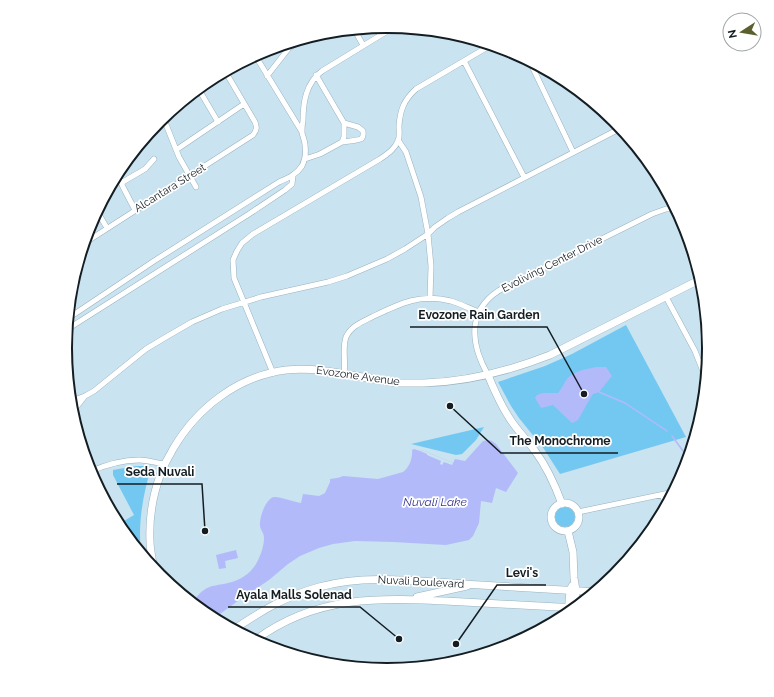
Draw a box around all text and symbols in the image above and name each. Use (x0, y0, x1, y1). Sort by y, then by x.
north arrow (722, 12, 762, 52)
text: N (725, 29, 740, 39)
street label: Alcantara Street (132, 161, 208, 215)
street label: Evoliving Center Drive (499, 233, 605, 295)
callout: Evozone Rain Garden (410, 303, 547, 327)
text: Evozone Rain Garden (418, 308, 540, 322)
street label: Evozone Avenue (315, 364, 401, 388)
callout: The Monochrome (501, 429, 618, 453)
text: The Monochrome (509, 434, 611, 448)
callout: Seda Nuvali (117, 460, 202, 484)
text: Seda Nuvali (126, 465, 194, 479)
water label: Nuvali Lake (403, 495, 467, 509)
callout: Levi's (497, 561, 546, 585)
text: Levi's (506, 566, 538, 580)
street label: Nuvali Boulevard (377, 573, 465, 591)
callout: Ayala Malls Solenad (228, 583, 360, 607)
text: Ayala Malls Solenad (236, 588, 352, 602)

